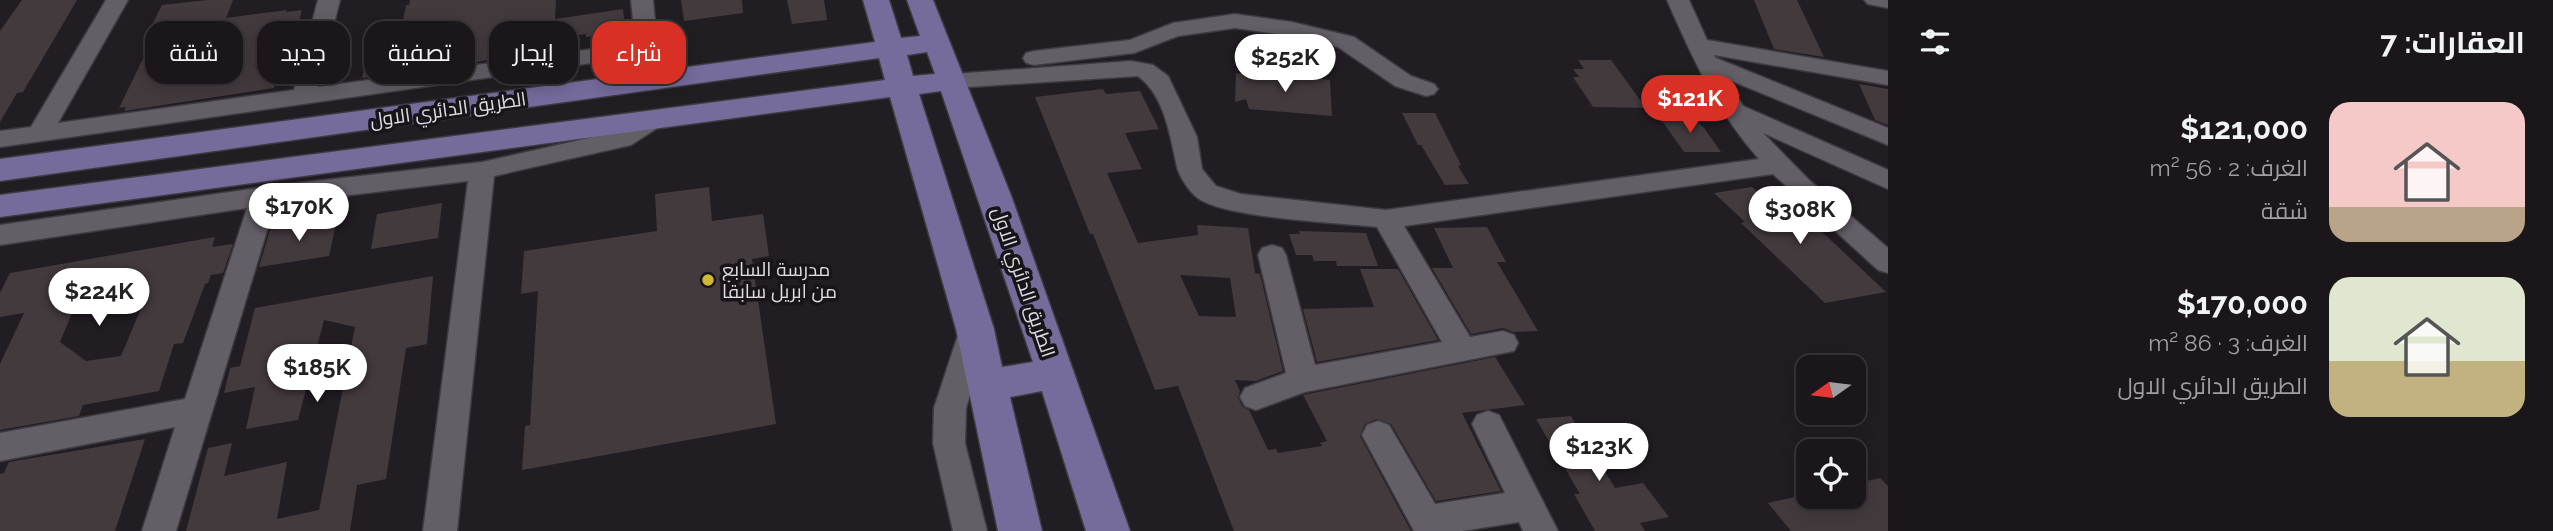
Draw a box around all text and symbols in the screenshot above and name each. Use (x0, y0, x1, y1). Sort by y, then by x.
chip: شقة (145, 21, 243, 84)
chip: جديد (257, 21, 350, 84)
chip: تصفية (364, 21, 475, 84)
chip: إيجار (489, 21, 578, 84)
chip: شراء (592, 21, 686, 84)
icon: filters (1916, 23, 1954, 61)
text: العقارات: 7 (2380, 25, 2525, 60)
pin: $252K (1236, 34, 1334, 94)
text: $252K (1251, 43, 1319, 70)
pin: $121K (1641, 76, 1739, 135)
text: $121K (1657, 84, 1723, 111)
street label: الطريق الدائري الاول (369, 87, 528, 135)
text: $121,000 (2180, 111, 2308, 146)
icon: home (2385, 130, 2469, 214)
text: الغرف: 2 · 56 m² (2150, 154, 2308, 181)
pin: $170K (250, 184, 348, 243)
pin: $308K (1751, 187, 1849, 246)
text: $170K (265, 192, 333, 219)
text: $308K (1765, 195, 1835, 222)
text: شقة (2261, 197, 2308, 224)
street label: الطريق الدائري الاول (984, 204, 1060, 361)
place label: مدرسة السابع من ابريل سابقا (722, 258, 837, 303)
pin: $224K (50, 268, 148, 328)
marker: مدرسة السابع من ابريل سابقا (700, 272, 716, 288)
text: $224K (64, 277, 134, 304)
text: $170,000 (2177, 286, 2308, 321)
icon: home (2385, 305, 2469, 389)
text: الغرف: 3 · 86 m² (2148, 329, 2308, 356)
pin: $185K (268, 344, 366, 404)
text: $185K (283, 353, 351, 380)
north arrow (1796, 355, 1866, 425)
map controls (1796, 355, 1866, 509)
text: الطريق الدائري الاول (2118, 372, 2308, 399)
pin: $123K (1550, 424, 1648, 483)
text: $123K (1565, 432, 1633, 459)
button: locate (1796, 439, 1866, 509)

